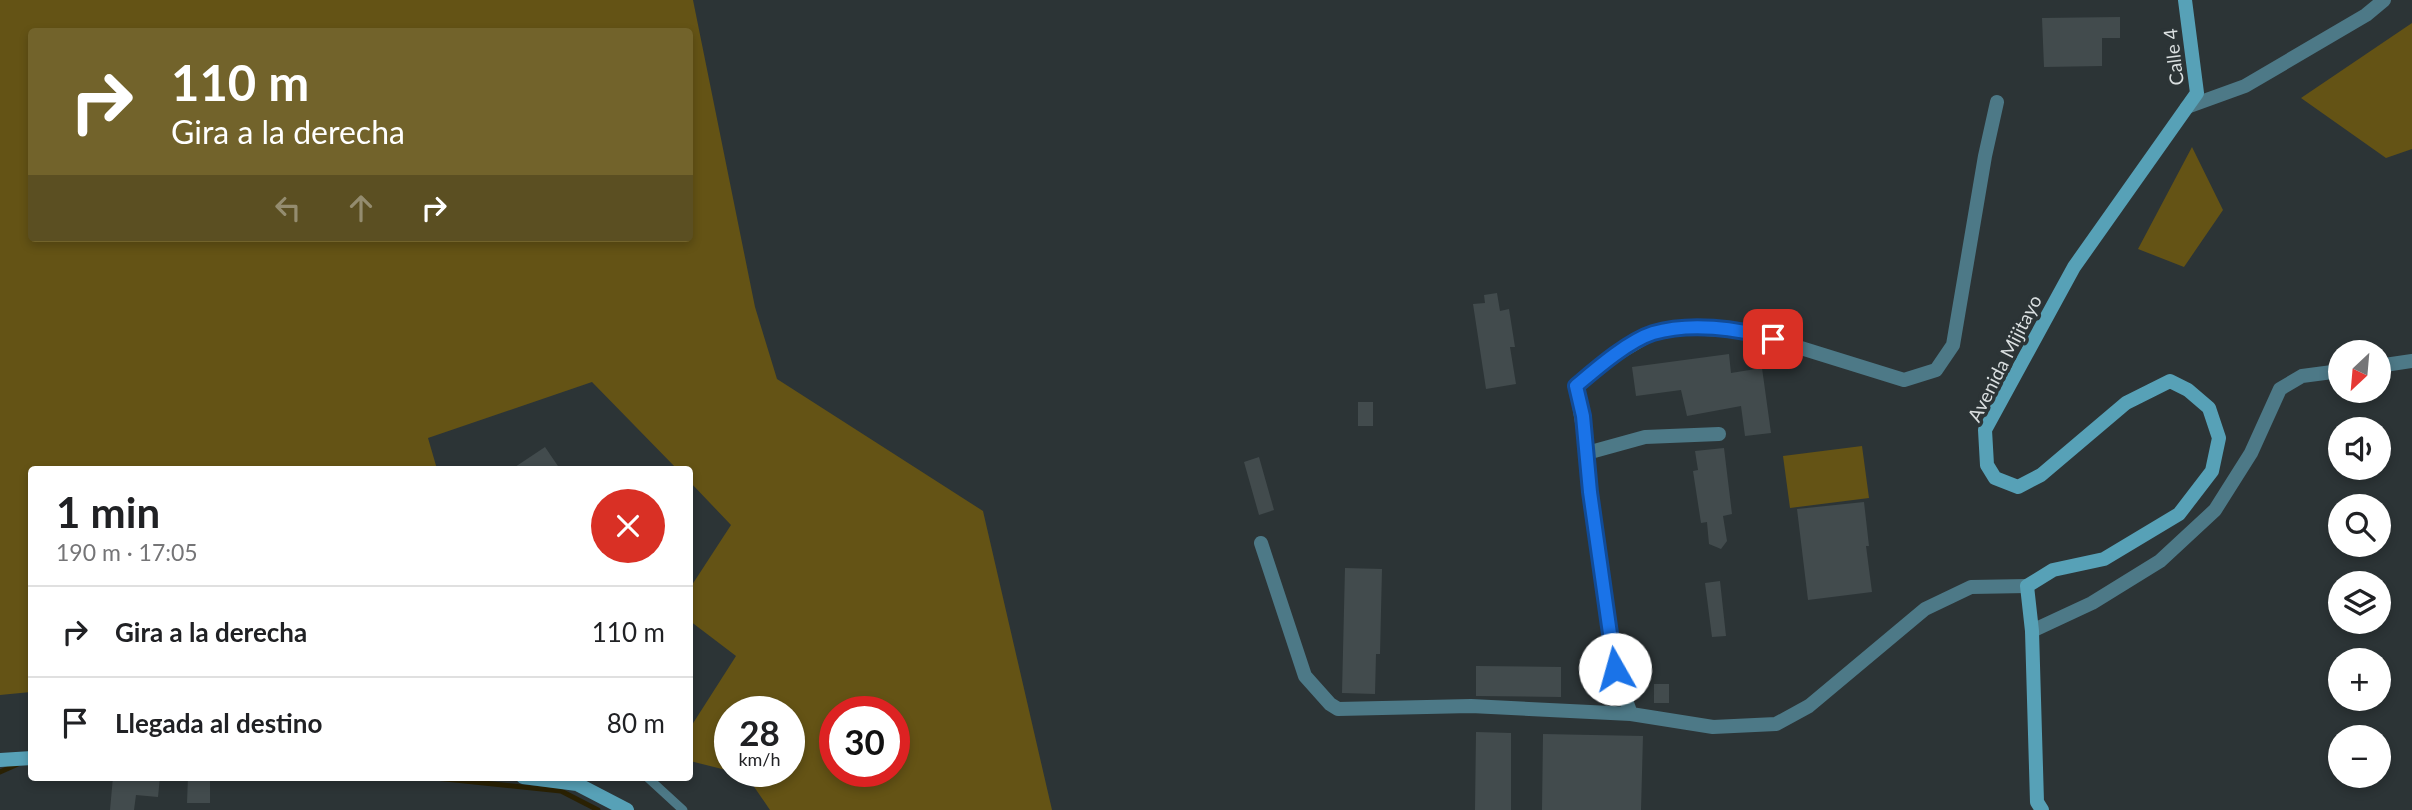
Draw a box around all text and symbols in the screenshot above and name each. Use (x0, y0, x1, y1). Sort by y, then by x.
street label: Calle 4 (2158, 27, 2188, 87)
text: 110 m (171, 53, 309, 111)
icon: right (56, 56, 147, 147)
text: Gira a la derecha (171, 112, 405, 151)
icon: left (269, 189, 307, 227)
icon: ahead (342, 189, 380, 227)
icon: right (415, 189, 453, 227)
street label: Avenida Mijitayo (1962, 291, 2046, 425)
pin (1743, 309, 1803, 369)
icon: arrive (1754, 320, 1792, 358)
north arrow (2328, 340, 2390, 402)
map controls (2328, 340, 2391, 788)
button: sound (2328, 417, 2391, 480)
text: 1 min (56, 487, 160, 537)
button: close (591, 489, 665, 563)
button: search (2328, 494, 2391, 557)
text: 190 m · 17:05 (56, 538, 198, 566)
button: layers (2328, 571, 2391, 634)
icon: right (56, 613, 94, 651)
text: Gira a la derecha (115, 616, 307, 648)
text: 110 m (592, 616, 665, 648)
position arrow (1578, 632, 1652, 706)
button: + (2328, 648, 2391, 711)
speed limit sign: 30 (819, 696, 910, 787)
icon: arrive (56, 704, 94, 742)
text: Llegada al destino (115, 707, 322, 739)
text: 80 m (607, 707, 665, 739)
text: 28 (739, 711, 780, 753)
button: − (2328, 725, 2391, 788)
text: km/h (738, 748, 781, 770)

